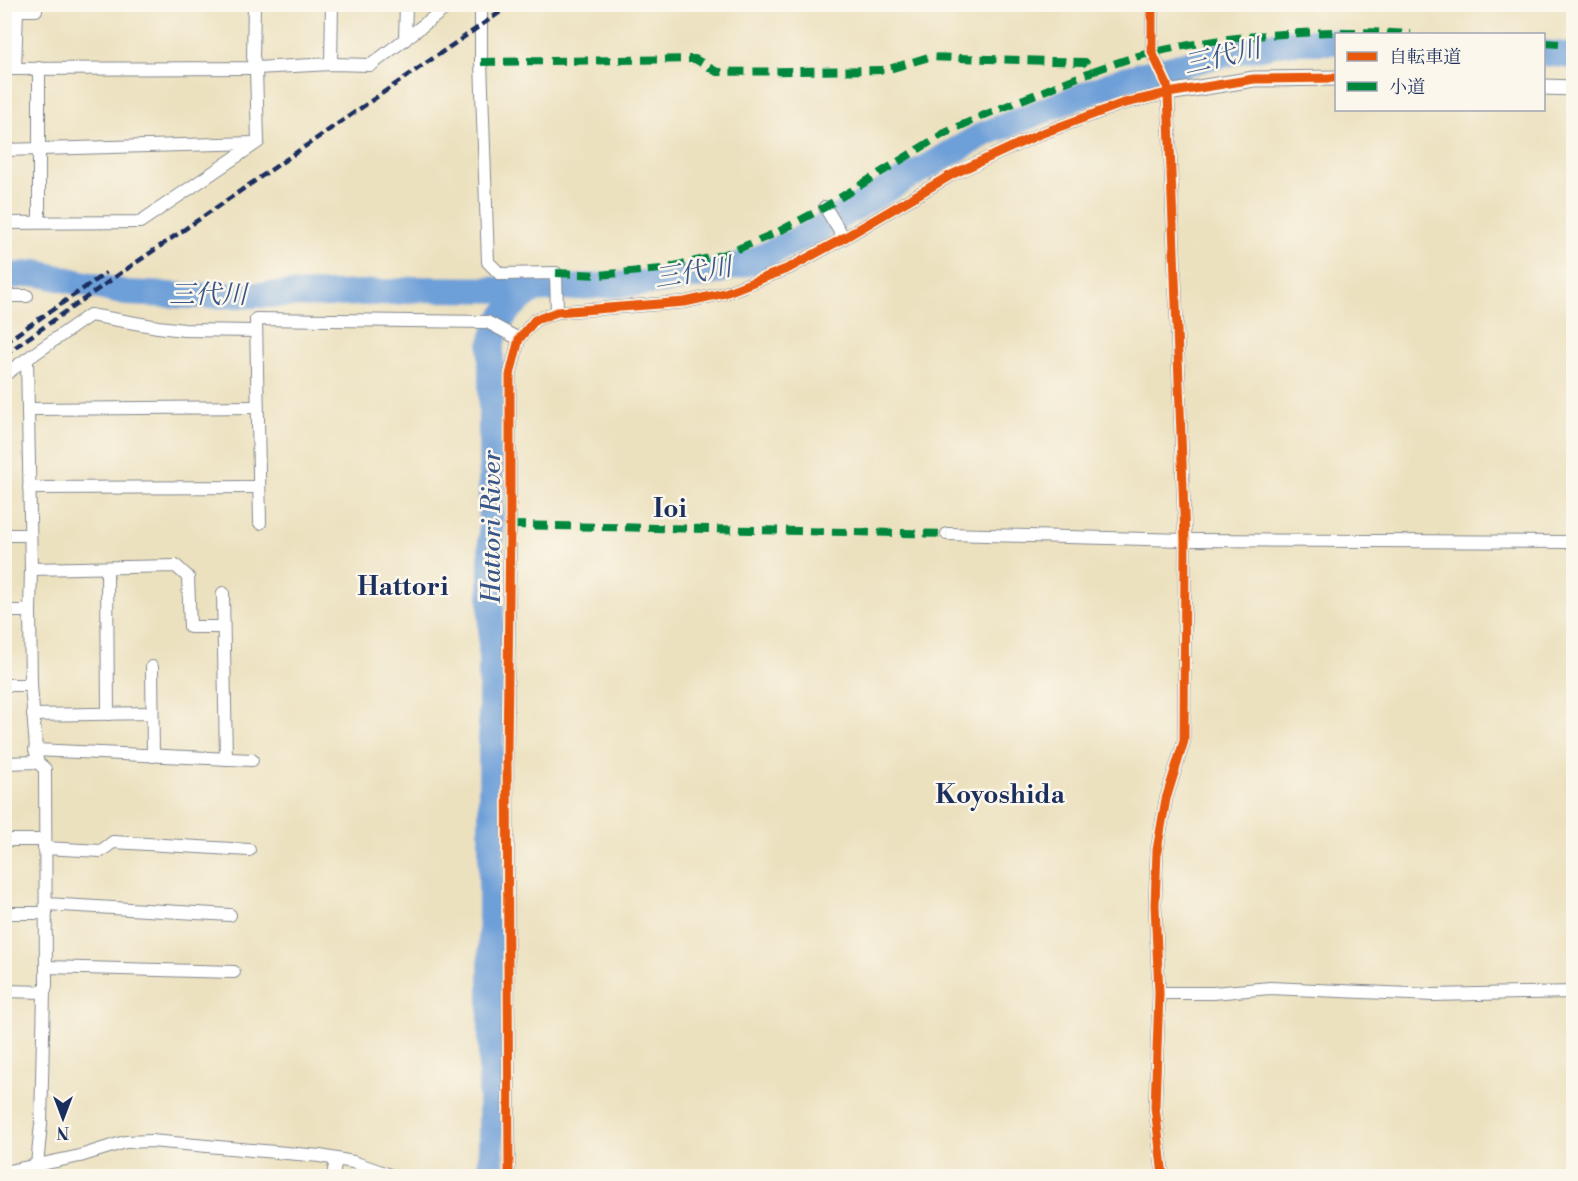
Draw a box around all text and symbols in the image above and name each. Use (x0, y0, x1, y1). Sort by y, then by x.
water label: 三代川 (1181, 32, 1267, 81)
legend (1335, 33, 1545, 111)
text: 自転車道 (1389, 46, 1461, 69)
text: 小道 (1389, 76, 1425, 99)
water label: 三代川 (652, 251, 737, 295)
water label: 三代川 (169, 279, 250, 311)
water label: Hattori River (476, 450, 508, 604)
district label: Ioi (653, 493, 687, 525)
district label: Hattori (357, 571, 449, 603)
district label: Koyoshida (935, 779, 1066, 811)
north arrow (33, 1088, 93, 1148)
text: N (56, 1122, 69, 1142)

